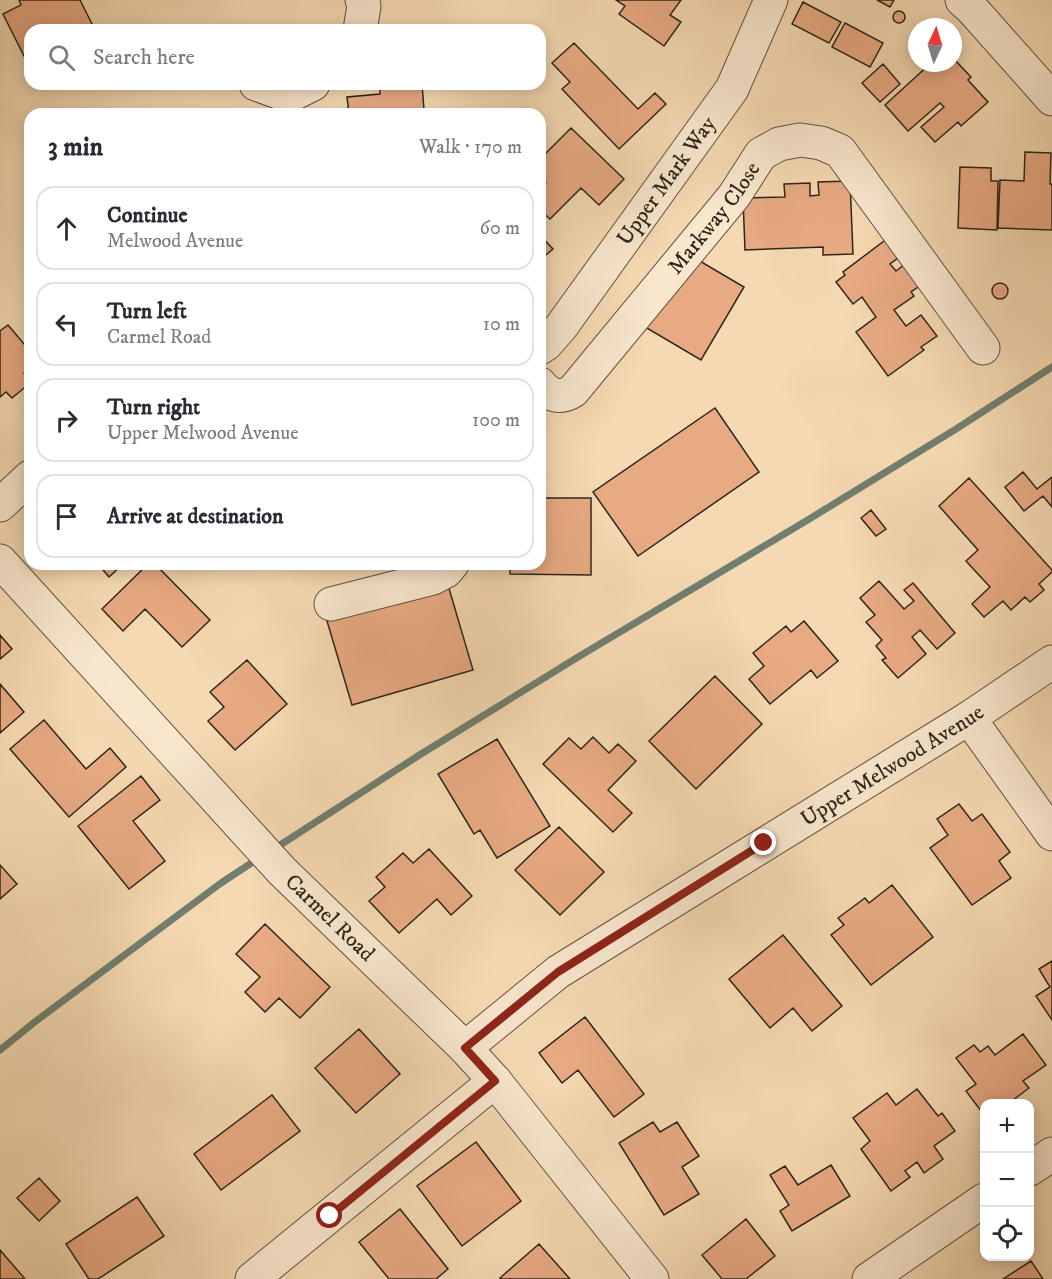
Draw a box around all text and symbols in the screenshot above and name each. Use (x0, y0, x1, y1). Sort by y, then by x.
north arrow (908, 18, 962, 72)
search box (24, 24, 546, 90)
icon: search (45, 41, 78, 74)
text: Search here (93, 44, 195, 71)
street label: Upper Mark Way (611, 111, 722, 250)
text: 3 min (48, 131, 103, 164)
text: Walk · 170 m (419, 135, 522, 160)
street label: Markway Close (662, 157, 766, 280)
text: Continue (107, 202, 188, 229)
icon: ahead (50, 212, 83, 245)
text: 60 m (480, 216, 520, 241)
text: Melwood Avenue (107, 229, 243, 254)
text: Turn left (107, 298, 187, 325)
icon: left (50, 308, 83, 341)
text: 10 m (483, 312, 520, 337)
text: Carmel Road (107, 325, 211, 350)
text: Turn right (107, 394, 200, 421)
icon: right (50, 404, 83, 437)
text: 100 m (472, 408, 520, 433)
text: Upper Melwood Avenue (107, 421, 298, 446)
icon: arrive (50, 500, 83, 533)
text: Arrive at destination (107, 503, 284, 530)
street label: Upper Melwood Avenue (796, 698, 989, 832)
route end (750, 829, 776, 855)
street label: Carmel Road (280, 868, 381, 967)
map controls (980, 1099, 1034, 1261)
button: + (980, 1099, 1034, 1153)
button: − (980, 1153, 1034, 1207)
route start (316, 1202, 342, 1228)
button: locate (980, 1207, 1034, 1261)

